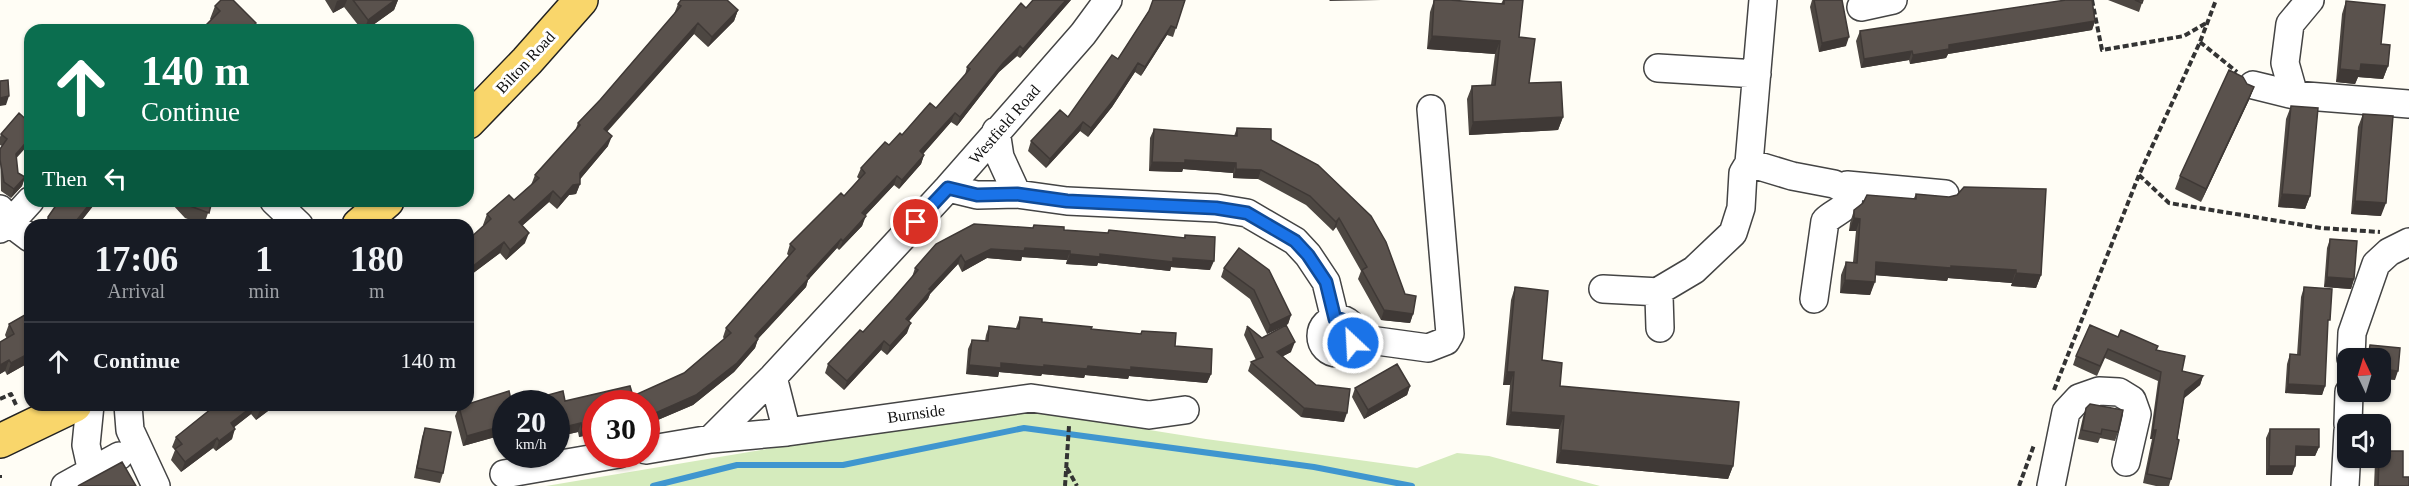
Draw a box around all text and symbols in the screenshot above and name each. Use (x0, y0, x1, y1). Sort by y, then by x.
street label: Bilton Road (493, 28, 558, 97)
icon: ahead (42, 48, 120, 126)
text: 140 m (141, 48, 250, 94)
street label: Westfield Road (966, 82, 1043, 167)
text: Continue (141, 97, 240, 127)
icon: left (99, 162, 132, 195)
text: Then (42, 166, 87, 191)
pin (890, 196, 941, 247)
icon: arrive (899, 205, 932, 238)
text: 17:06 (94, 239, 178, 279)
text: 1 (255, 239, 273, 279)
text: 180 (350, 239, 404, 279)
text: Arrival (107, 280, 165, 302)
text: min (248, 280, 280, 302)
text: m (369, 280, 385, 302)
position arrow (1321, 311, 1385, 375)
icon: ahead (42, 345, 75, 378)
text: Continue (93, 348, 180, 373)
text: 140 m (400, 348, 456, 373)
north arrow (2337, 348, 2391, 402)
map controls (2337, 348, 2391, 468)
speed limit sign: 30 (582, 390, 660, 468)
street label: Burnside (886, 401, 946, 426)
text: 20 (516, 405, 546, 438)
button: sound (2337, 414, 2391, 468)
text: km/h (516, 436, 546, 452)

